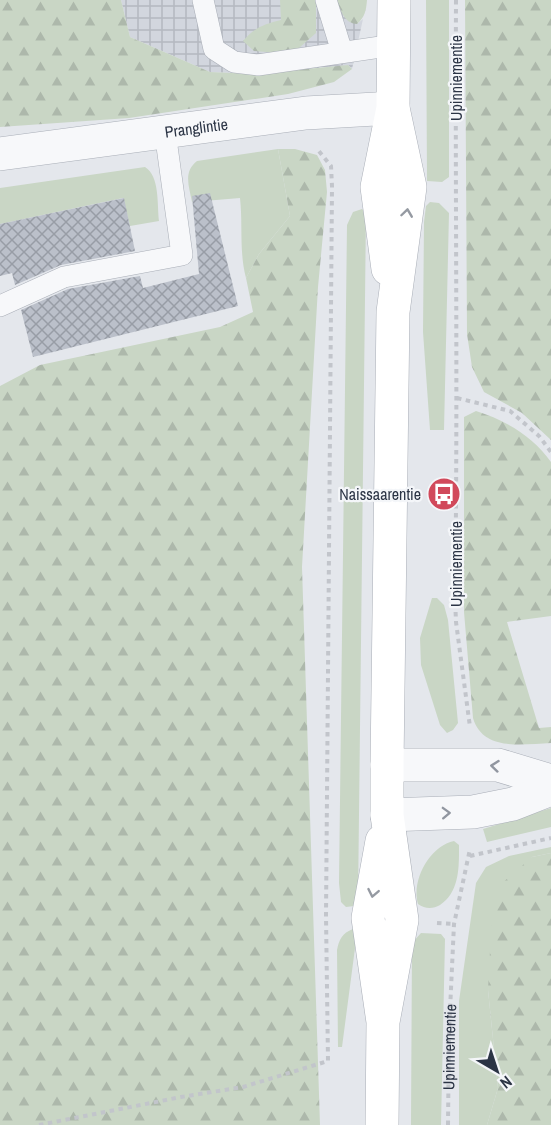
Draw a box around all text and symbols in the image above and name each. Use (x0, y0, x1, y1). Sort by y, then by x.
street label: Upinniementie (445, 35, 467, 121)
street label: Pranglintie (163, 113, 229, 143)
one-way arrow (400, 208, 412, 217)
bus stop icon: Naissaarentie (426, 476, 462, 512)
place label: Naissaarentie (339, 483, 421, 505)
street label: Upinniementie (445, 521, 467, 607)
one-way arrow (490, 760, 499, 773)
one-way arrow (441, 807, 450, 819)
one-way arrow (367, 888, 380, 898)
street label: Upinniementie (437, 1003, 461, 1090)
north arrow (467, 1041, 527, 1101)
text: N (496, 1071, 517, 1094)

